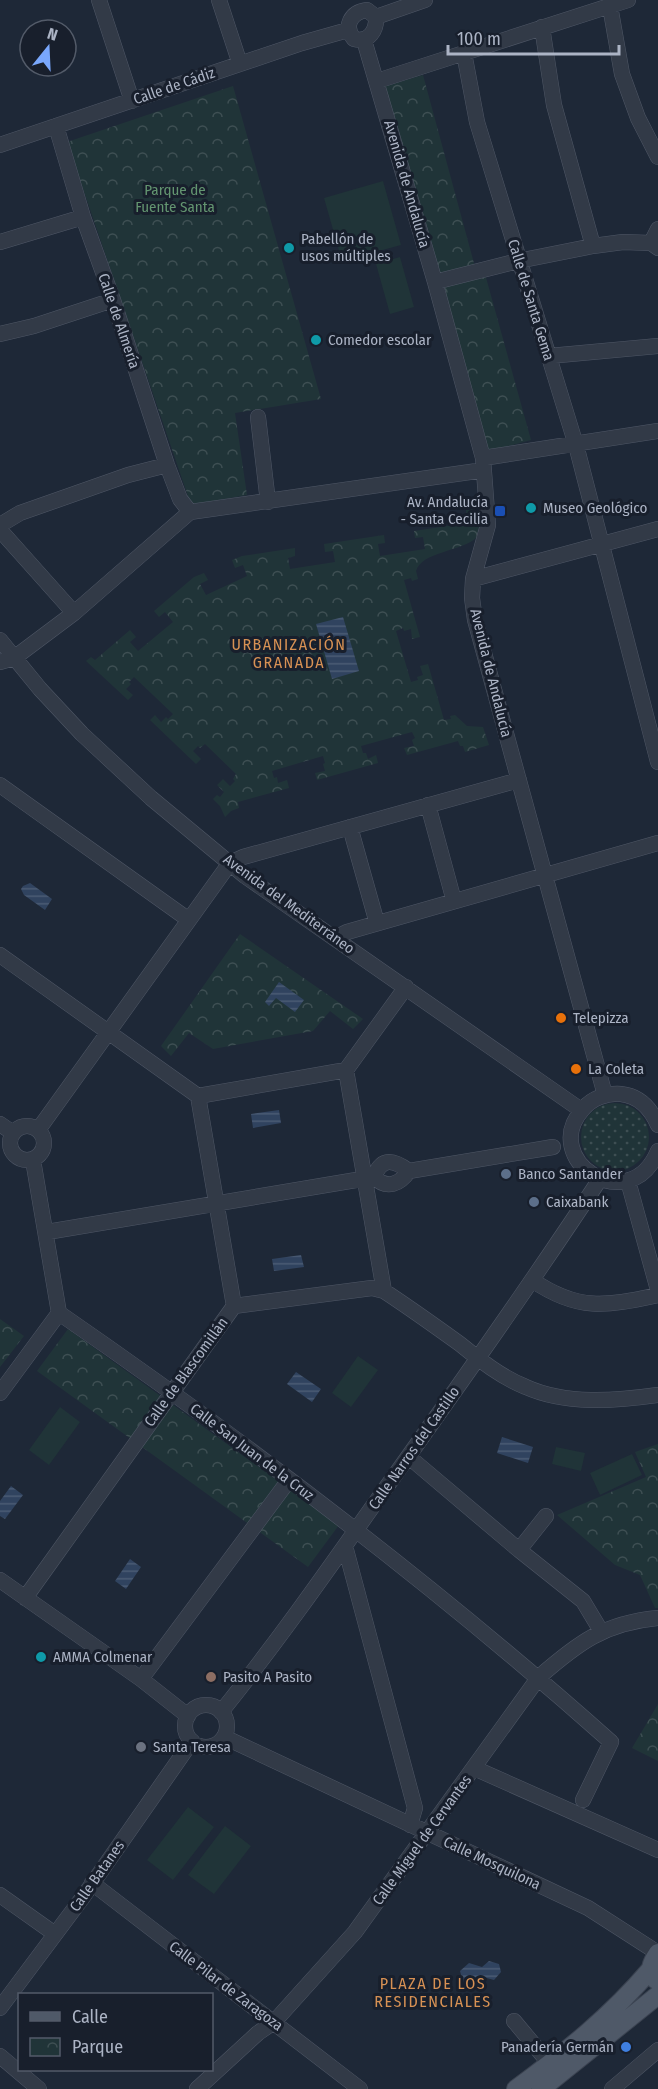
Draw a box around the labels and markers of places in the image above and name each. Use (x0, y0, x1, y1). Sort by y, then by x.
place label: Pabellón de usos múltiples (301, 230, 391, 265)
marker: Pabellón de usos múltiples (282, 241, 296, 255)
place label: Comedor escolar (328, 331, 432, 349)
marker: Comedor escolar (309, 333, 323, 347)
place label: Av. Andalucía - Santa Cecilia (401, 493, 488, 528)
place label: Museo Geológico (543, 499, 647, 517)
marker: Museo Geológico (524, 501, 538, 515)
marker: Av. Andalucía - Santa Cecilia (493, 504, 507, 518)
place label: Telepizza (573, 1009, 629, 1027)
marker: Telepizza (554, 1011, 568, 1025)
place label: La Coleta (588, 1060, 644, 1078)
marker: La Coleta (569, 1062, 583, 1076)
place label: Banco Santander (518, 1165, 623, 1183)
marker: Banco Santander (499, 1167, 513, 1181)
place label: Caixabank (546, 1193, 608, 1211)
marker: Caixabank (527, 1195, 541, 1209)
place label: AMMA Colmenar (53, 1648, 153, 1666)
marker: AMMA Colmenar (34, 1650, 48, 1664)
place label: Pasito A Pasito (223, 1668, 312, 1686)
marker: Pasito A Pasito (204, 1670, 218, 1684)
place label: Santa Teresa (153, 1738, 231, 1756)
marker: Santa Teresa (134, 1740, 148, 1754)
place label: Panadería Germán (501, 2038, 614, 2056)
marker: Panadería Germán (619, 2040, 633, 2054)

